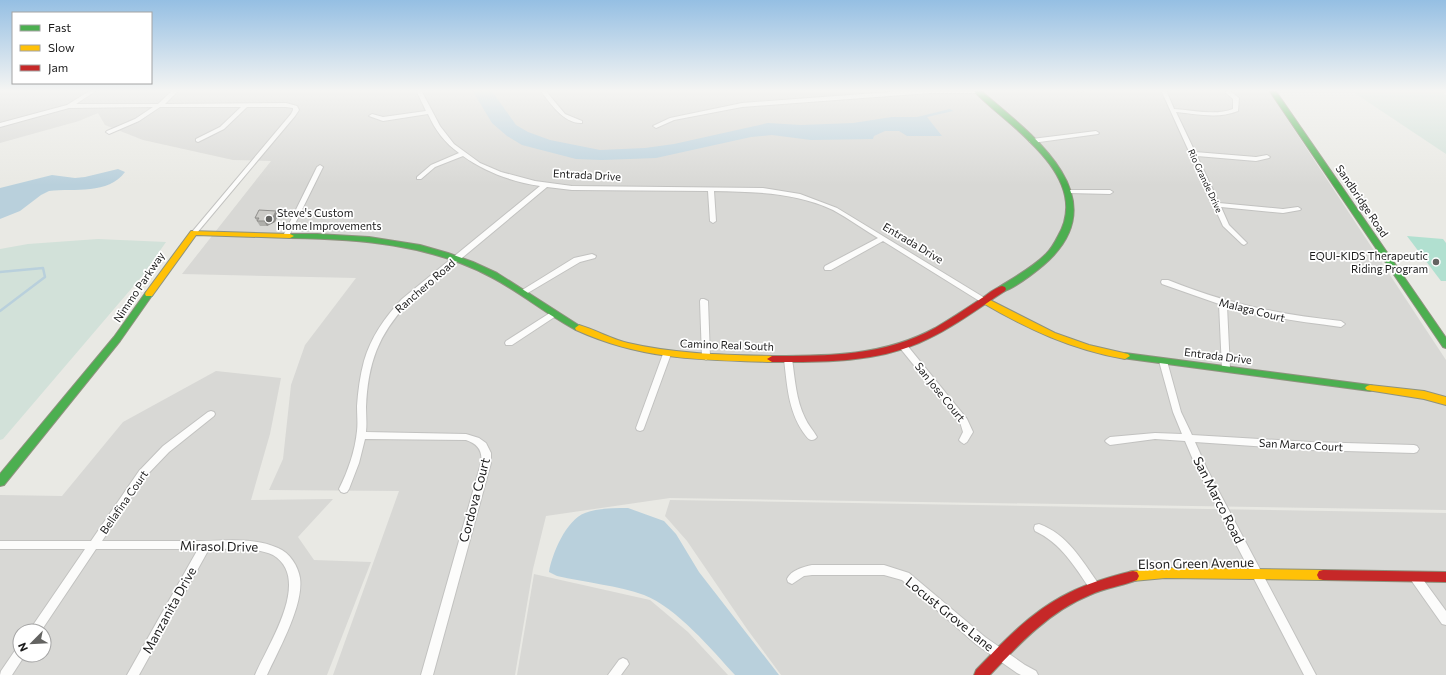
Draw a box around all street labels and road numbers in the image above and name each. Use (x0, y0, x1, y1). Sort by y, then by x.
street label: Rio Grande Drive (1186, 147, 1225, 215)
street label: Sandbridge Road (1333, 162, 1391, 239)
street label: Entrada Drive (553, 166, 622, 183)
street label: Entrada Drive (881, 219, 946, 266)
street label: Nimmo Parkway (110, 249, 167, 324)
street label: Ranchero Road (392, 256, 457, 315)
street label: Malaga Court (1218, 295, 1287, 324)
street label: Camino Real South (680, 336, 774, 353)
street label: Entrada Drive (1183, 345, 1253, 366)
street label: San Jose Court (912, 359, 969, 425)
street label: San Marco Court (1259, 436, 1344, 453)
street label: San Marco Road (1190, 454, 1248, 546)
street label: Cordova Court (455, 456, 493, 544)
street label: Bellafina Court (97, 467, 151, 536)
street label: Mirasol Drive (180, 537, 259, 555)
street label: Elson Green Avenue (1138, 554, 1254, 572)
street label: Manzanita Drive (139, 564, 199, 656)
street label: Locust Grove Lane (903, 573, 997, 655)

